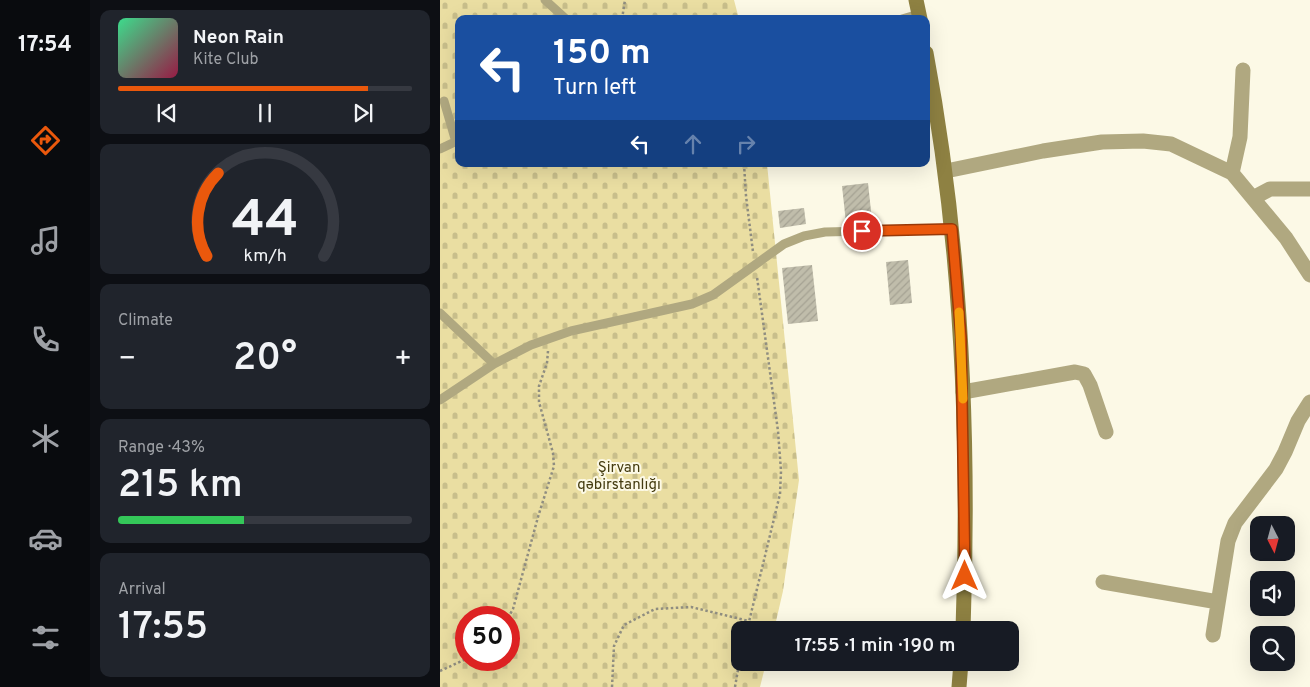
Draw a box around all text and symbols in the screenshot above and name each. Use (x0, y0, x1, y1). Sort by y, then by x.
text: Neon Rain (193, 26, 284, 50)
text: 17:54 (18, 32, 72, 59)
text: 150 m (553, 32, 651, 76)
icon: left (470, 35, 535, 100)
text: Kite Club (193, 50, 258, 70)
text: Turn left (553, 75, 636, 102)
icon: previous (153, 99, 181, 127)
icon: pause (251, 99, 279, 127)
icon: next (349, 99, 377, 127)
icon: directions (28, 123, 63, 158)
icon: left (626, 130, 654, 158)
icon: ahead (679, 130, 707, 158)
icon: right (732, 130, 760, 158)
text: 44 (232, 189, 298, 255)
pin (841, 210, 883, 252)
icon: arrive (848, 217, 876, 245)
icon: music (28, 223, 63, 258)
text: km/h (243, 245, 287, 268)
text: Climate (118, 311, 173, 331)
icon: phone (28, 322, 63, 357)
text: 20° (233, 335, 297, 384)
text: − (118, 342, 136, 378)
text: + (394, 342, 412, 378)
icon: climate (28, 421, 63, 456)
text: Range · 43% (118, 438, 205, 458)
park label: Şirvan qəbirstanlığı (577, 459, 661, 495)
text: 215 km (118, 462, 243, 511)
north arrow (1250, 516, 1295, 561)
map controls (1250, 516, 1295, 671)
icon: car (28, 521, 63, 556)
position arrow (938, 549, 990, 601)
button: sound (1250, 571, 1295, 616)
text: Arrival (118, 580, 166, 600)
text: 17:55 (118, 604, 208, 653)
speed limit sign: 50 (455, 606, 520, 671)
icon: filters (28, 620, 63, 655)
button: search (1250, 626, 1295, 671)
text: 17:55 · 1 min · 190 m (795, 634, 955, 658)

